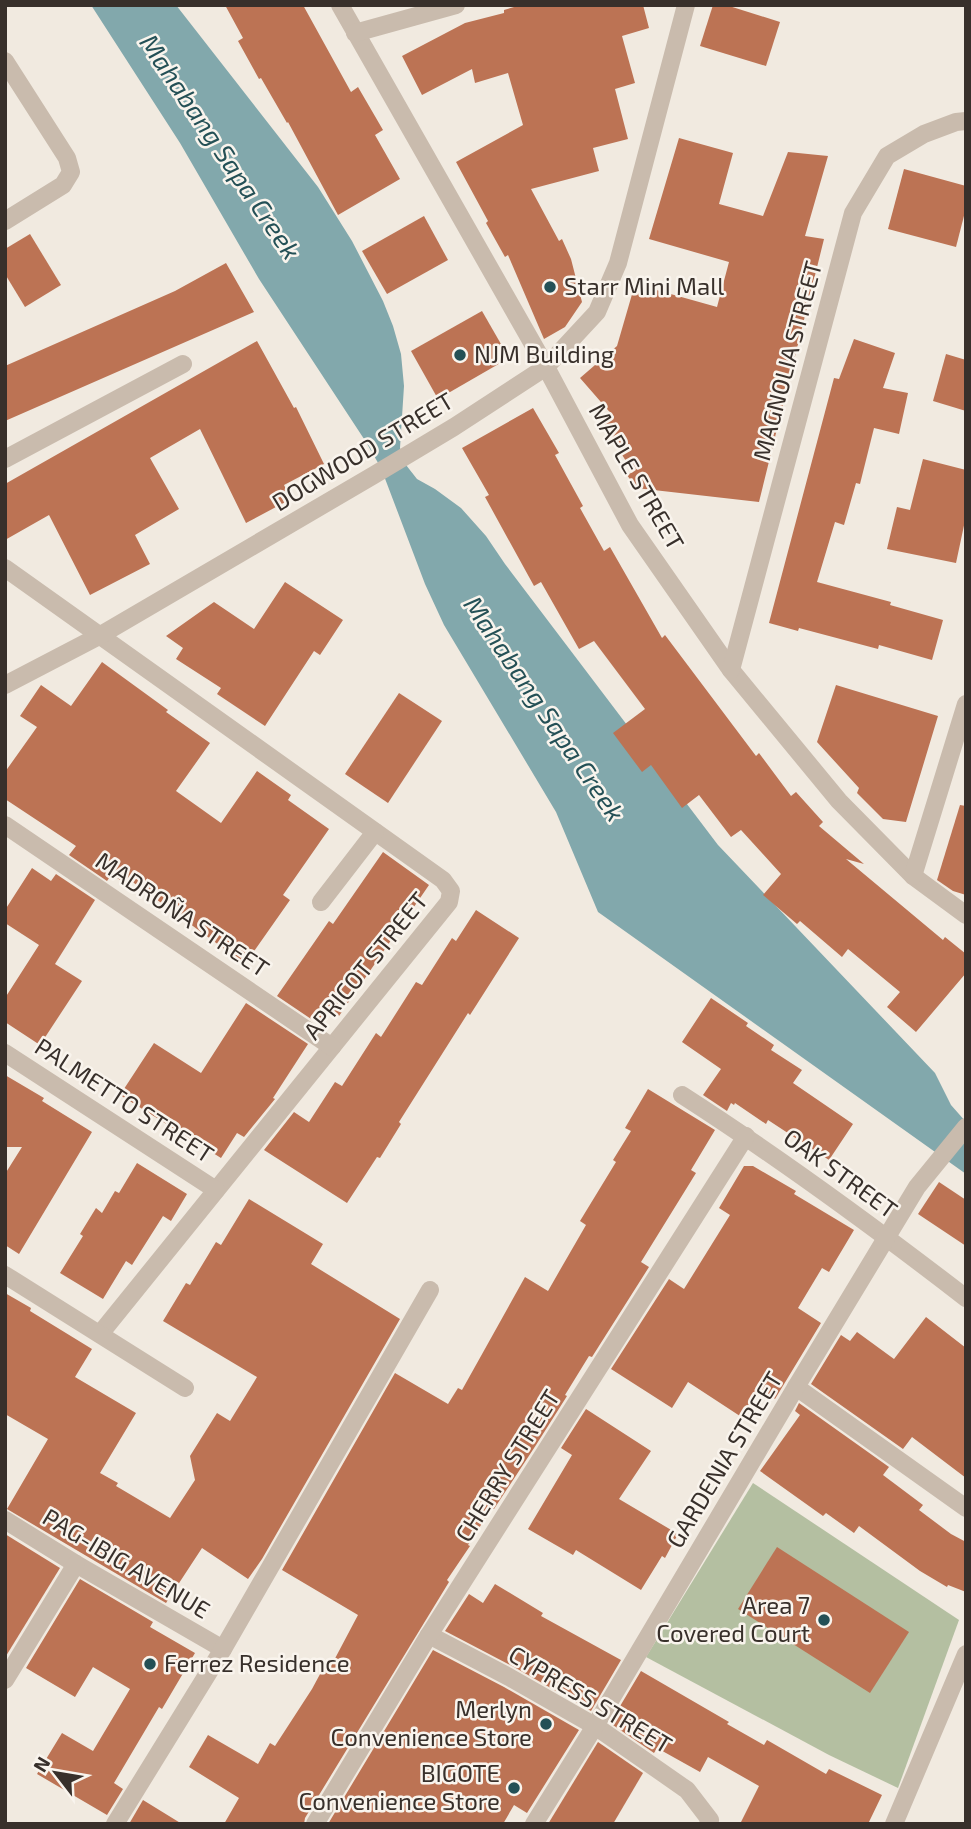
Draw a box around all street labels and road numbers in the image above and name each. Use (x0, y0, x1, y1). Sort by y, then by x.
street label: MAGNOLIA STREET (746, 258, 827, 464)
street label: DOGWOOD STREET (266, 385, 458, 516)
street label: MAPLE STREET (584, 398, 691, 555)
street label: MADROÑA STREET (91, 845, 275, 982)
street label: APRICOT STREET (297, 886, 433, 1045)
street label: PALMETTO STREET (30, 1031, 220, 1168)
street label: OAK STREET (778, 1122, 903, 1224)
street label: GARDENIA STREET (660, 1366, 788, 1552)
street label: CHERRY STREET (448, 1384, 565, 1547)
street label: PAG-IBIG AVENUE (38, 1501, 216, 1624)
street label: CYPRESS STREET (504, 1639, 678, 1759)

